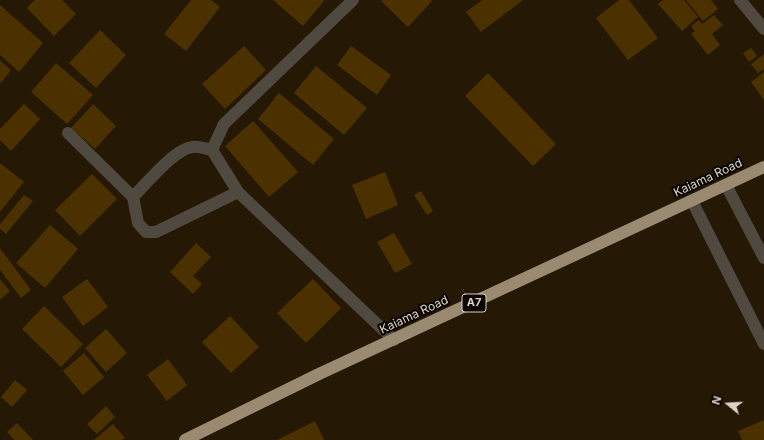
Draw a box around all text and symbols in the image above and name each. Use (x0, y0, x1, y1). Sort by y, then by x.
street label: Kaiama Road (671, 156, 745, 200)
street label: Kaiama Road (377, 293, 451, 337)
road number: A7 (462, 294, 486, 312)
north arrow (708, 384, 748, 424)
text: N (709, 394, 725, 406)

